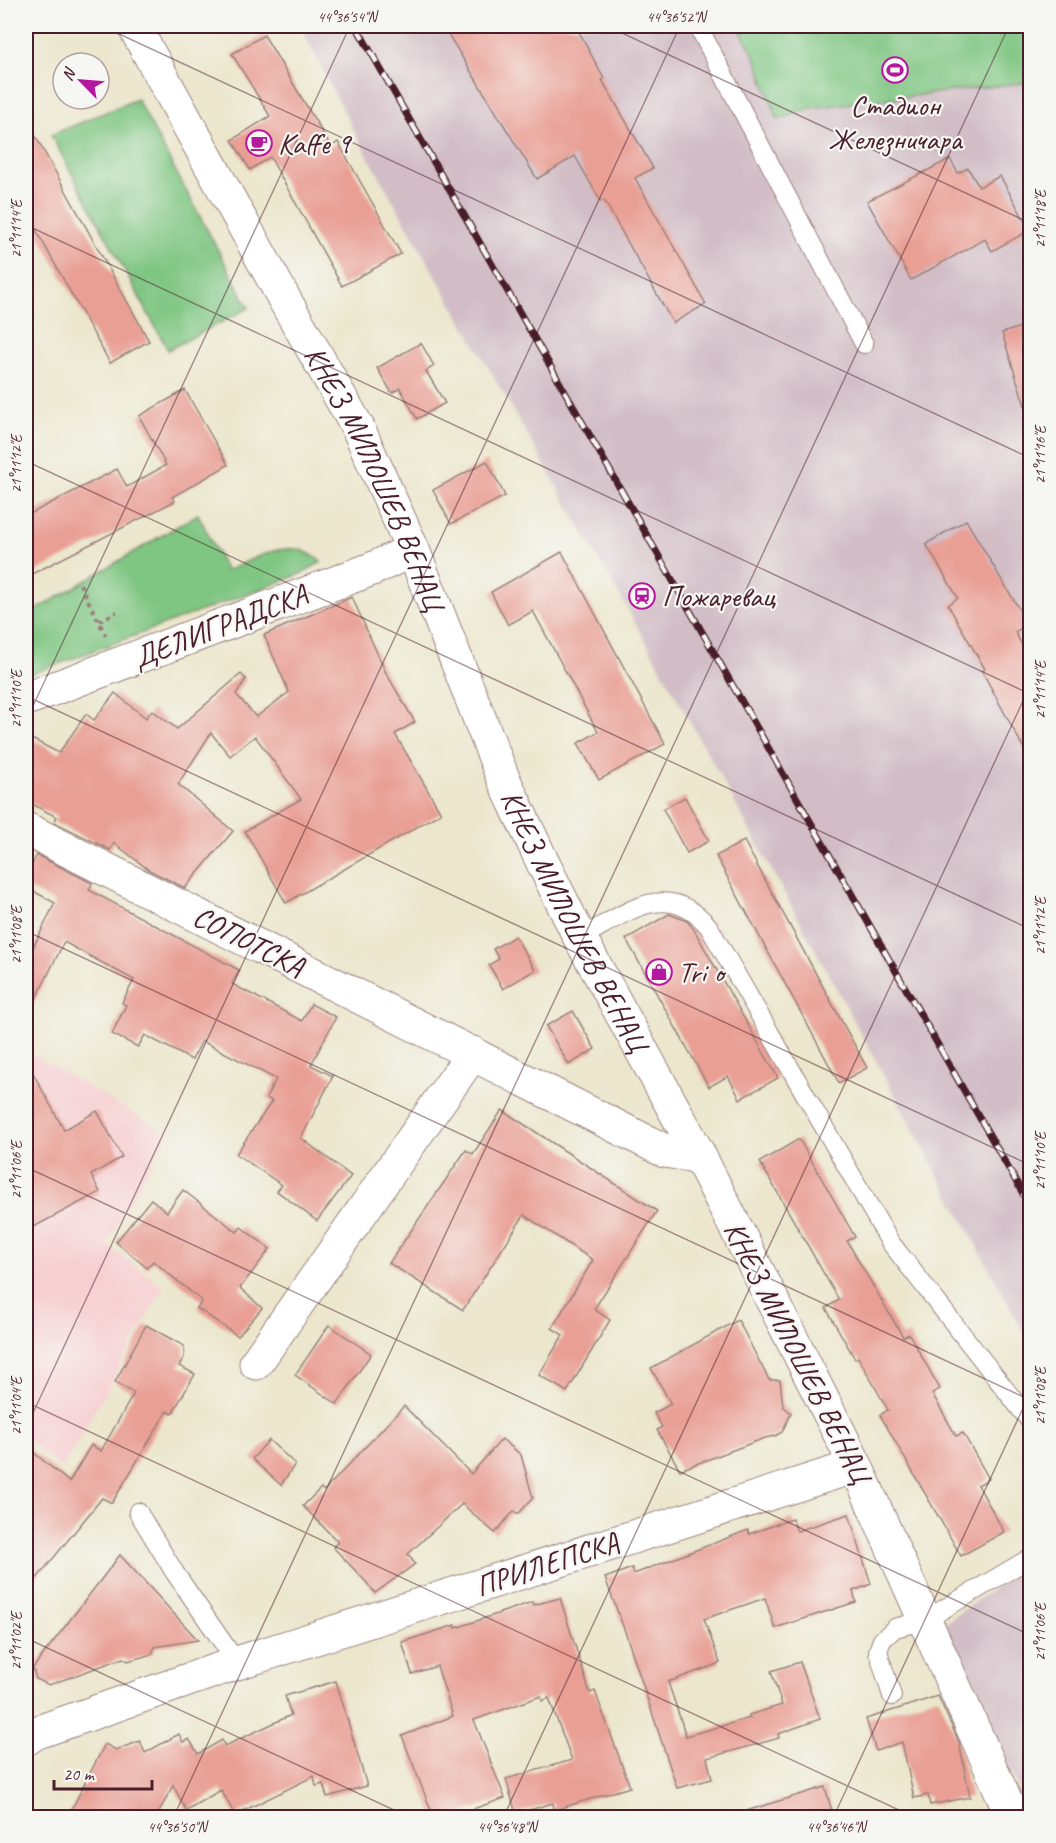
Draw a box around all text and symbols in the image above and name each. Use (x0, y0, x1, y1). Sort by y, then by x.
text: 44°36'54"N (317, 8, 380, 27)
text: 44°36'52"N (646, 8, 709, 27)
north arrow (51, 51, 111, 111)
sports icon: Стадион Железничара (880, 55, 910, 85)
text: N (57, 64, 81, 84)
place label: Стадион Железничара (828, 86, 964, 158)
place label: Kaffe 9 (278, 124, 353, 162)
cafe icon: Kaffe 9 (244, 128, 274, 158)
text: 21°11'18"E (1031, 188, 1050, 248)
text: 21°11'14"E (7, 198, 26, 258)
street label: КНЕЗ МИЛОШЕВ ВЕНАЦ (296, 339, 455, 619)
text: 21°11'16"E (1031, 424, 1050, 484)
text: 21°11'12"E (7, 433, 26, 493)
street label: ДЕЛИГРАДСКА (127, 575, 314, 677)
place label: Пожаревац (662, 577, 776, 615)
station icon: Пожаревац (627, 581, 657, 611)
text: 21°11'14"E (1031, 659, 1050, 719)
text: 21°11'10"E (7, 668, 26, 728)
street label: КНЕЗ МИЛОШЕВ ВЕНАЦ (492, 784, 659, 1061)
text: 21°11'12"E (1031, 895, 1050, 955)
street label: СОПОТСКА (187, 897, 312, 986)
text: 21°11'08"E (7, 904, 26, 964)
place label: Tri o (678, 953, 727, 991)
shop icon: Tri o (644, 957, 674, 987)
text: 21°11'10"E (1031, 1130, 1050, 1190)
text: 21°11'06"E (7, 1139, 26, 1199)
street label: КНЕЗ МИЛОШЕВ ВЕНАЦ (716, 1215, 882, 1492)
text: 21°11'08"E (1031, 1365, 1050, 1425)
text: 21°11'04"E (7, 1375, 26, 1435)
street label: ПРИЛЕПСКА (471, 1523, 624, 1605)
text: 21°11'06"E (1031, 1601, 1050, 1661)
text: 21°11'02"E (7, 1610, 26, 1670)
scale bar (54, 1753, 152, 1791)
text: 20 m (63, 1763, 96, 1785)
text: 44°36'50"N (147, 1818, 210, 1837)
text: 44°36'48"N (477, 1818, 540, 1837)
text: 44°36'46"N (806, 1818, 869, 1837)

